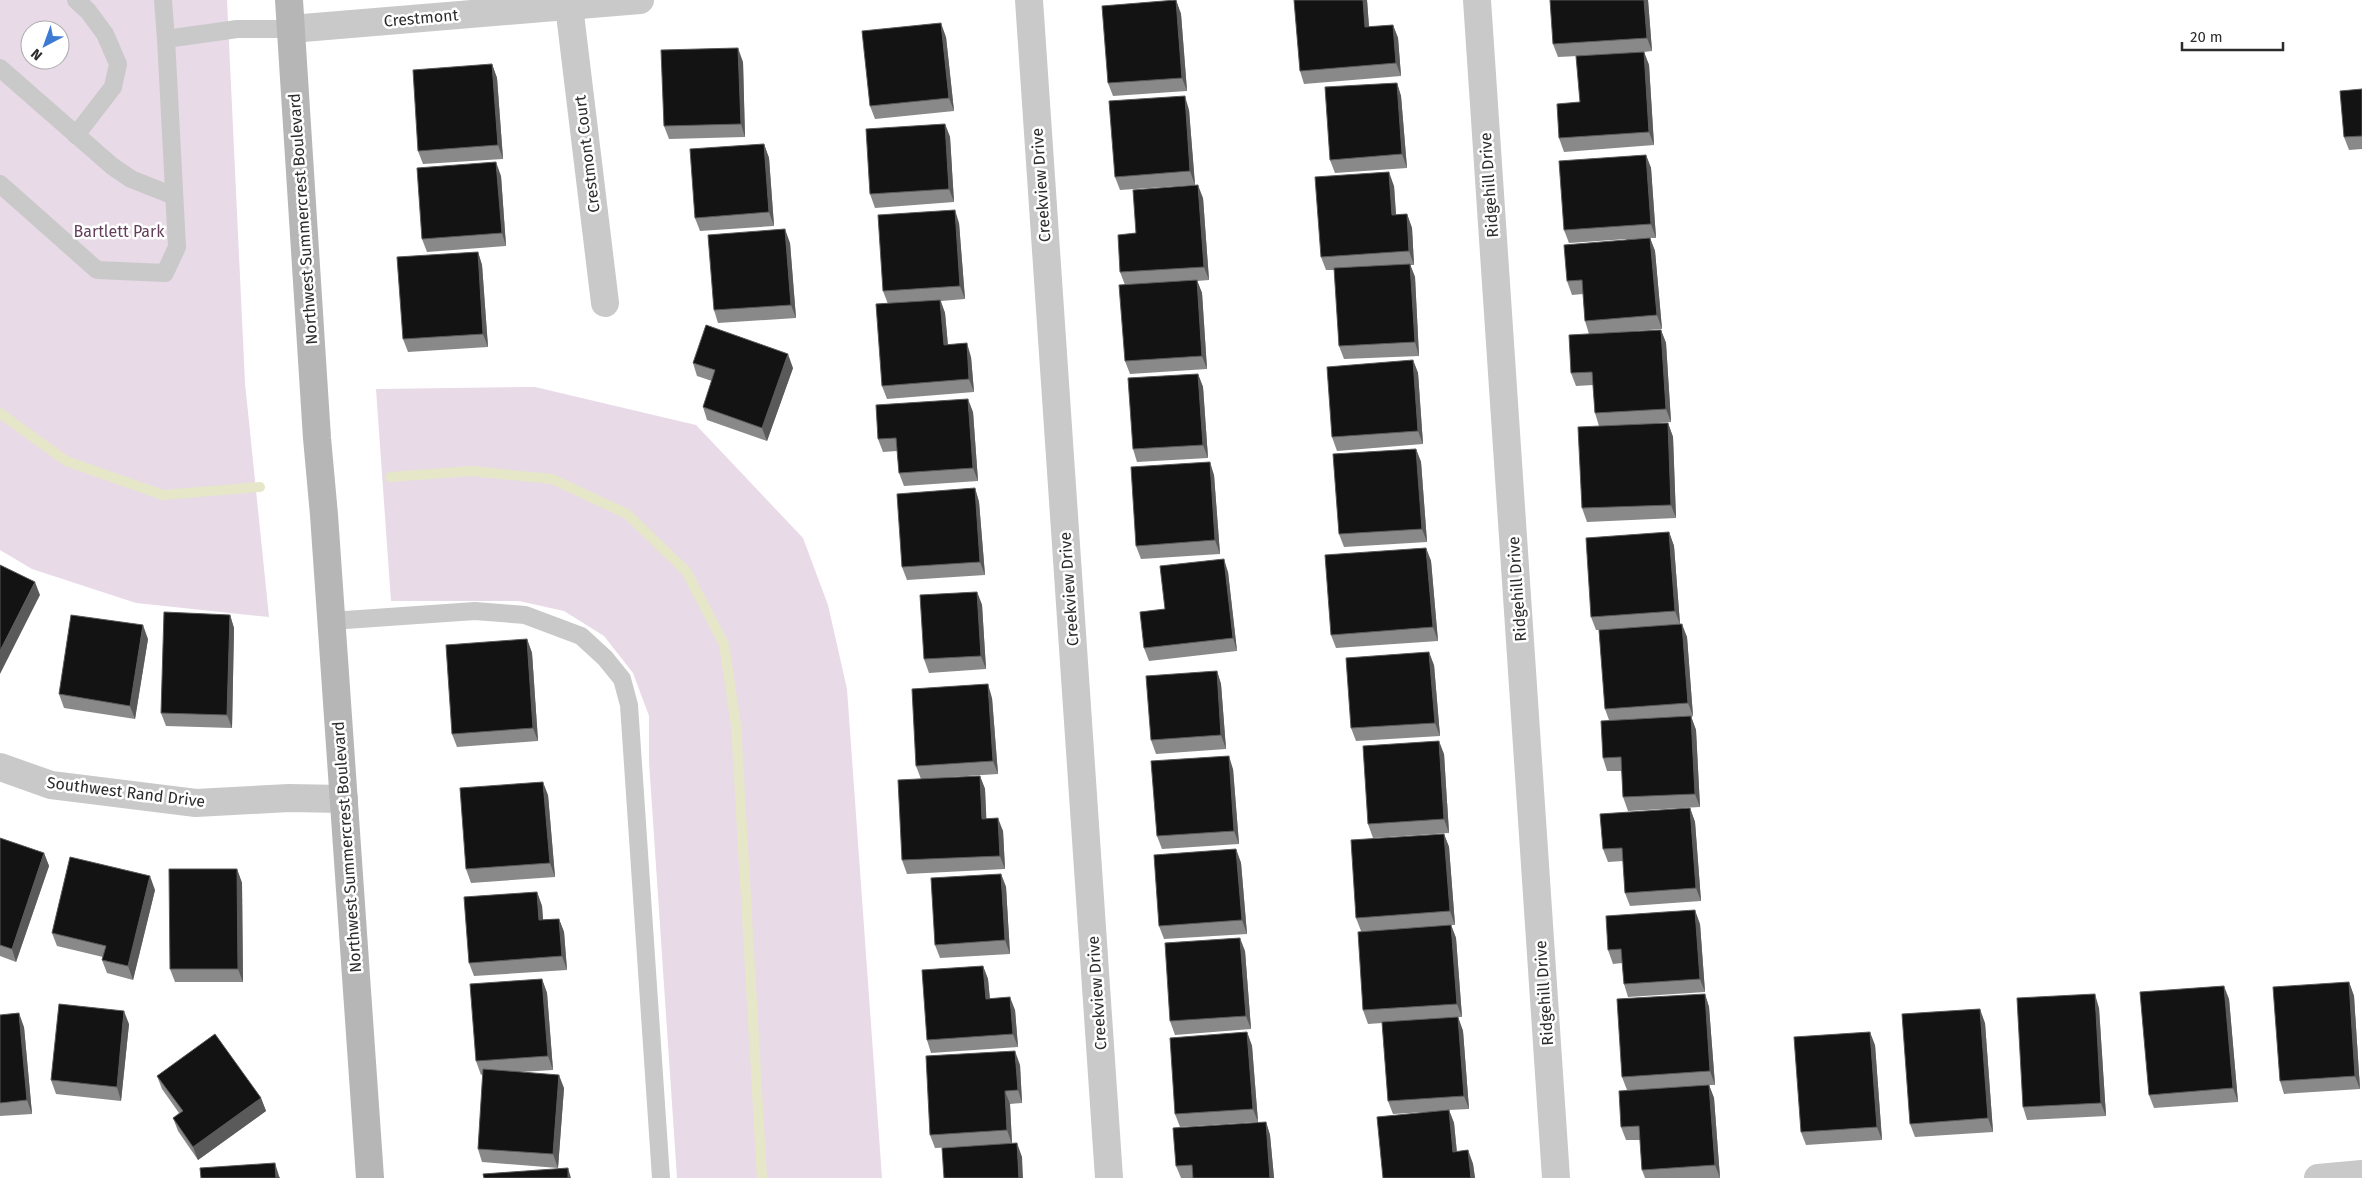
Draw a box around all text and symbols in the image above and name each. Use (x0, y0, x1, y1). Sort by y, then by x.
street label: Crestmont (383, 5, 459, 31)
north arrow (20, 20, 70, 70)
scale bar (2182, 20, 2283, 52)
text: 20 m (2190, 28, 2223, 46)
text: N (28, 45, 46, 64)
street label: Northwest Summercrest Boulevard (285, 93, 321, 345)
street label: Crestmont Court (570, 94, 604, 214)
street label: Creekview Drive (1028, 127, 1054, 243)
street label: Ridgehill Drive (1476, 132, 1502, 238)
park label: Bartlett Park (74, 222, 165, 241)
street label: Creekview Drive (1056, 531, 1082, 647)
street label: Ridgehill Drive (1504, 536, 1530, 642)
street label: Northwest Summercrest Boulevard (329, 721, 365, 973)
street label: Southwest Rand Drive (46, 773, 206, 811)
street label: Creekview Drive (1084, 935, 1110, 1051)
street label: Ridgehill Drive (1531, 940, 1557, 1046)

